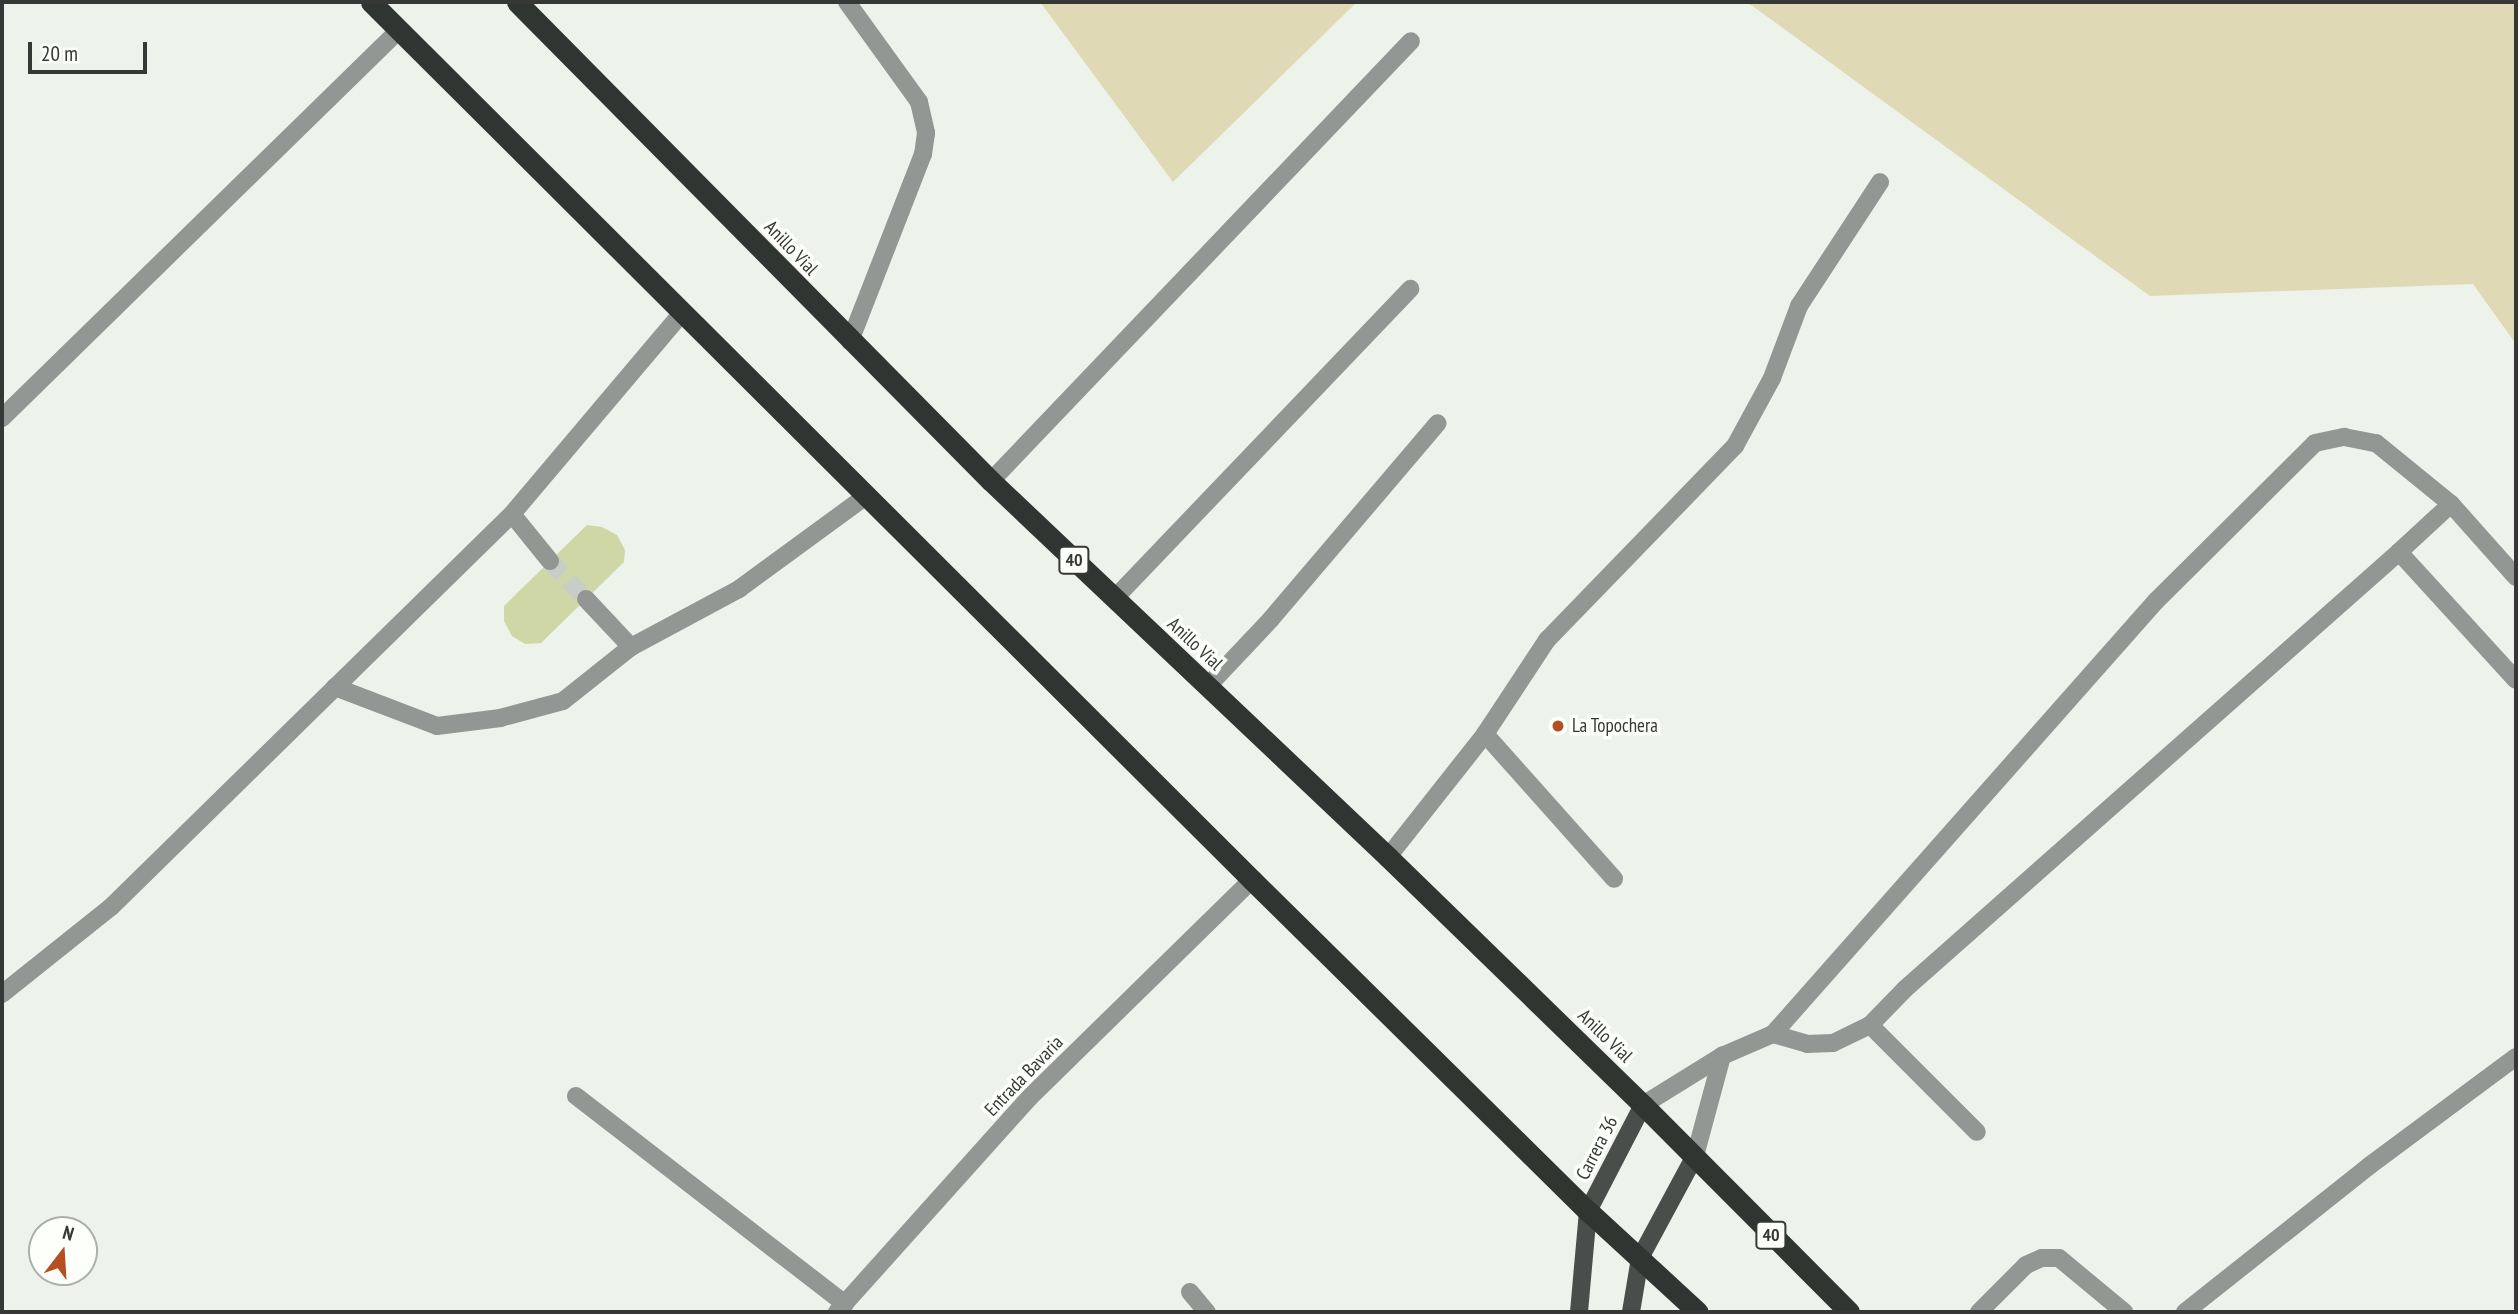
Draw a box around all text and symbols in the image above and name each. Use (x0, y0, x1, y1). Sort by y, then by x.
scale bar (32, 28, 150, 72)
text: 20 m (41, 40, 78, 67)
street label: Anillo Vial (759, 216, 823, 280)
road number: 40 (1058, 546, 1090, 574)
street label: Anillo Vial (1163, 613, 1227, 675)
place label: La Topochera (1572, 715, 1658, 737)
marker: La Topochera (1550, 718, 1566, 734)
street label: Anillo Vial (1573, 1004, 1637, 1068)
street label: Entrada Bavaria (980, 1031, 1068, 1121)
street label: Carrera 36 (1571, 1112, 1623, 1184)
north arrow (28, 1216, 98, 1286)
text: N (60, 1220, 77, 1246)
road number: 40 (1755, 1220, 1787, 1250)

